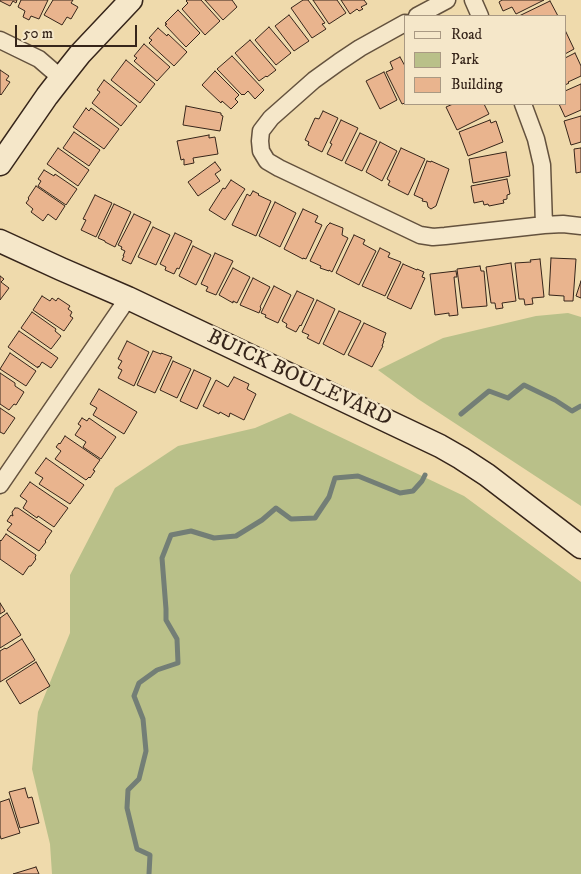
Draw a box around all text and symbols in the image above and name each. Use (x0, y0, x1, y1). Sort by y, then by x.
scale bar (18, 15, 140, 47)
legend (404, 15, 566, 105)
text: 50 m (23, 24, 53, 43)
text: Road (451, 25, 482, 44)
text: Park (451, 50, 479, 69)
text: Building (451, 75, 503, 94)
street label: BUICK BOULEVARD (203, 325, 395, 433)

